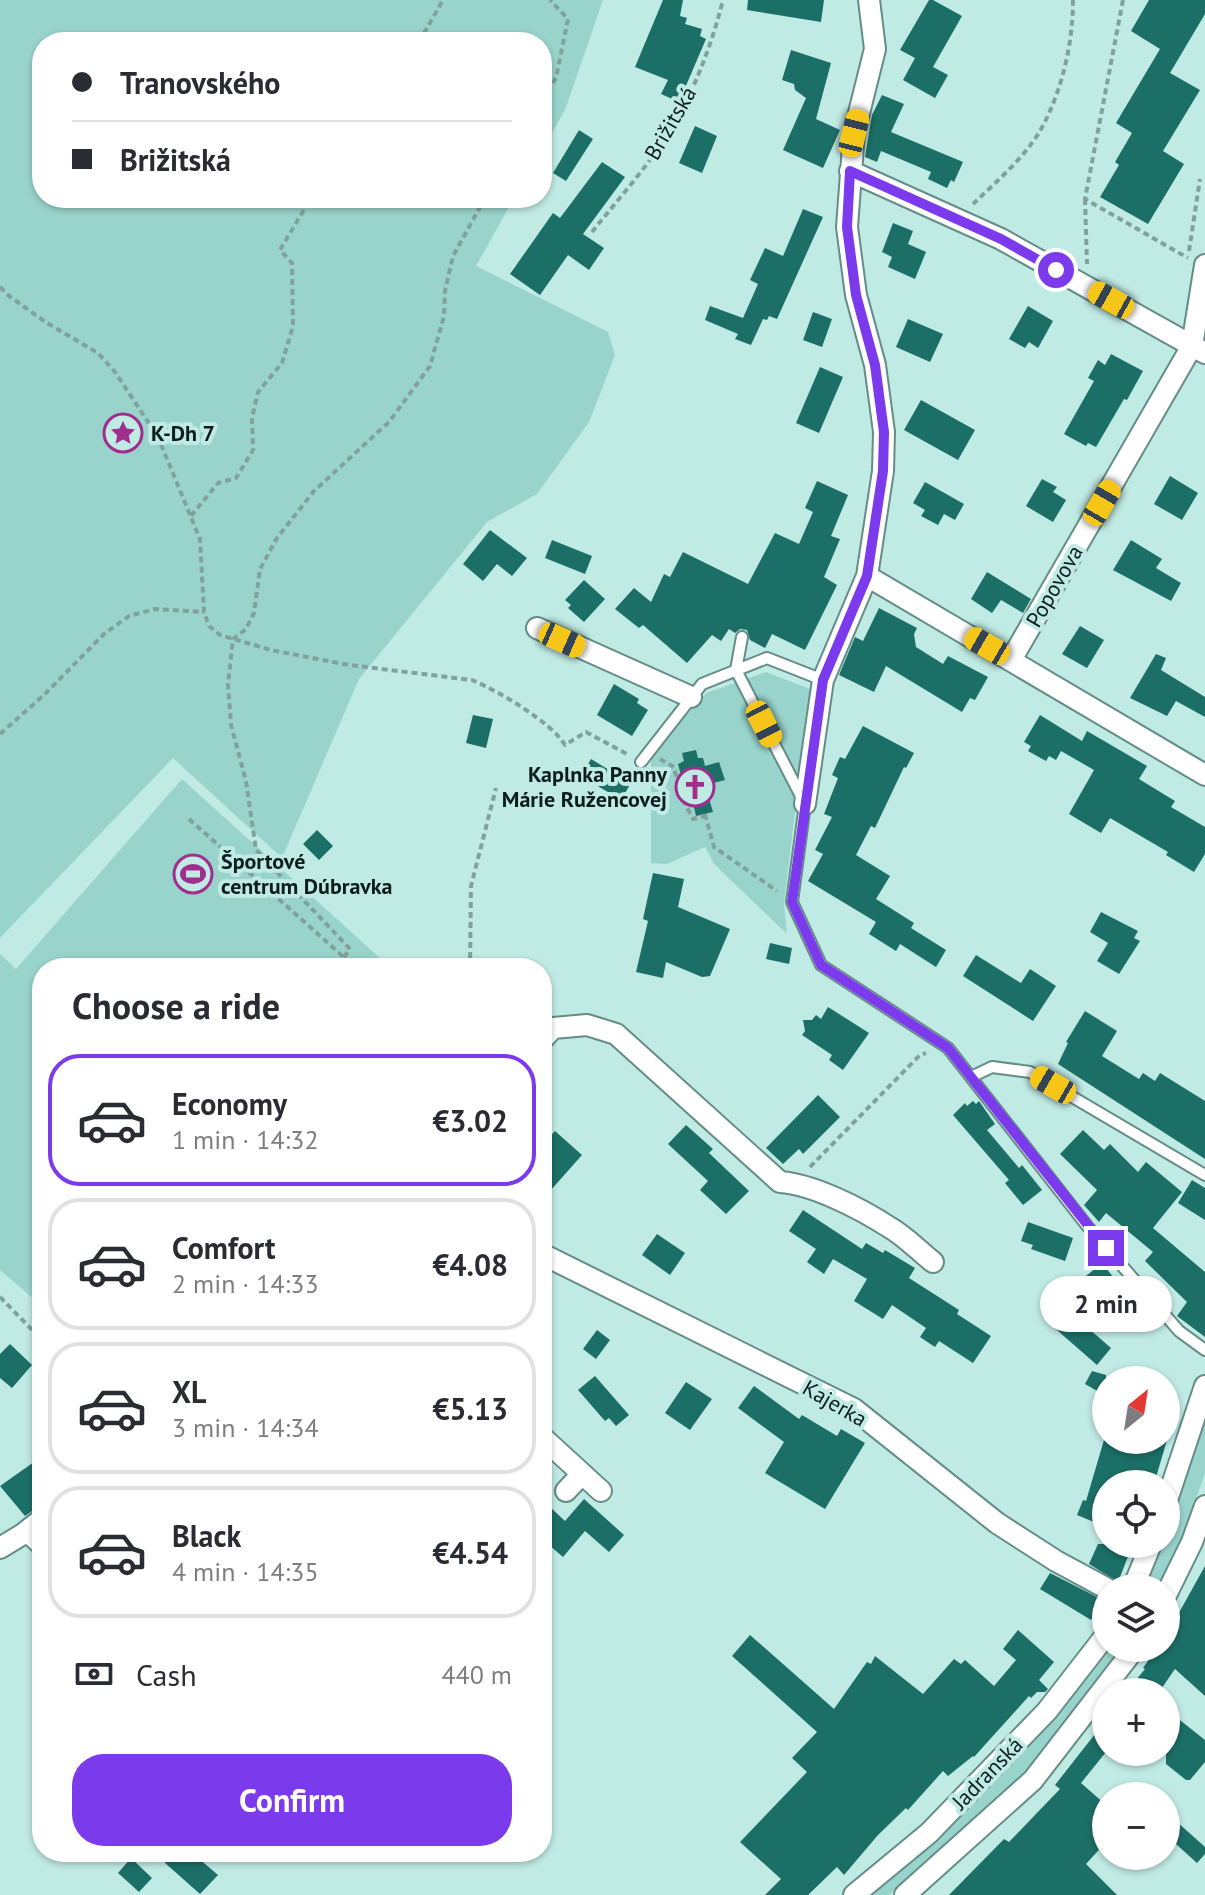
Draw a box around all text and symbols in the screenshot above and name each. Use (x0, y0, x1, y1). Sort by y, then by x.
text: Tranovského (120, 63, 280, 102)
street label: Brižitská (638, 81, 702, 165)
car (837, 107, 871, 159)
text: Brižitská (120, 140, 231, 179)
route start (1038, 252, 1074, 288)
car (1084, 278, 1138, 322)
place icon: K-Dh 7 (102, 412, 144, 454)
place label: K-Dh 7 (151, 419, 215, 447)
car (1080, 476, 1124, 530)
street label: Popovova (1019, 540, 1089, 632)
car (535, 619, 589, 661)
car (960, 624, 1014, 668)
car (742, 697, 786, 751)
place label: Kaplnka Panny Márie Ružencovej (502, 760, 667, 813)
church icon: Kaplnka Panny Márie Ružencovej (674, 766, 716, 808)
place label: Športové centrum Dúbravka (221, 847, 393, 900)
sports icon: Športové centrum Dúbravka (172, 853, 214, 895)
text: Choose a ride (72, 982, 280, 1029)
car (1026, 1063, 1080, 1107)
icon: car (76, 1084, 148, 1156)
text: Economy (172, 1084, 287, 1123)
text: €3.02 (433, 1101, 508, 1140)
text: 1 min · 14:32 (172, 1123, 319, 1156)
icon: car (76, 1228, 148, 1300)
text: Comfort (172, 1228, 275, 1267)
route end (1088, 1230, 1124, 1266)
text: €4.08 (433, 1245, 508, 1284)
text: 2 min · 14:33 (172, 1267, 319, 1300)
callout: 2 min (1040, 1276, 1172, 1332)
text: 2 min (1074, 1287, 1138, 1320)
north arrow (1092, 1366, 1180, 1454)
map controls (1092, 1366, 1180, 1870)
icon: car (76, 1372, 148, 1444)
text: XL (172, 1372, 206, 1411)
street label: Kajerka (798, 1373, 872, 1433)
text: €5.13 (433, 1389, 508, 1428)
text: 3 min · 14:34 (172, 1411, 319, 1444)
button: locate (1092, 1470, 1180, 1558)
icon: car (76, 1516, 148, 1588)
text: Black (172, 1516, 241, 1555)
text: €4.54 (433, 1533, 508, 1572)
text: 4 min · 14:35 (172, 1555, 319, 1588)
button: layers (1092, 1574, 1180, 1662)
icon: cash (72, 1652, 116, 1696)
text: Cash (136, 1655, 197, 1694)
text: 440 m (441, 1658, 512, 1691)
button: + (1092, 1678, 1180, 1766)
street label: Jadranská (945, 1731, 1028, 1816)
button: Confirm (72, 1754, 512, 1846)
button: − (1092, 1782, 1180, 1870)

